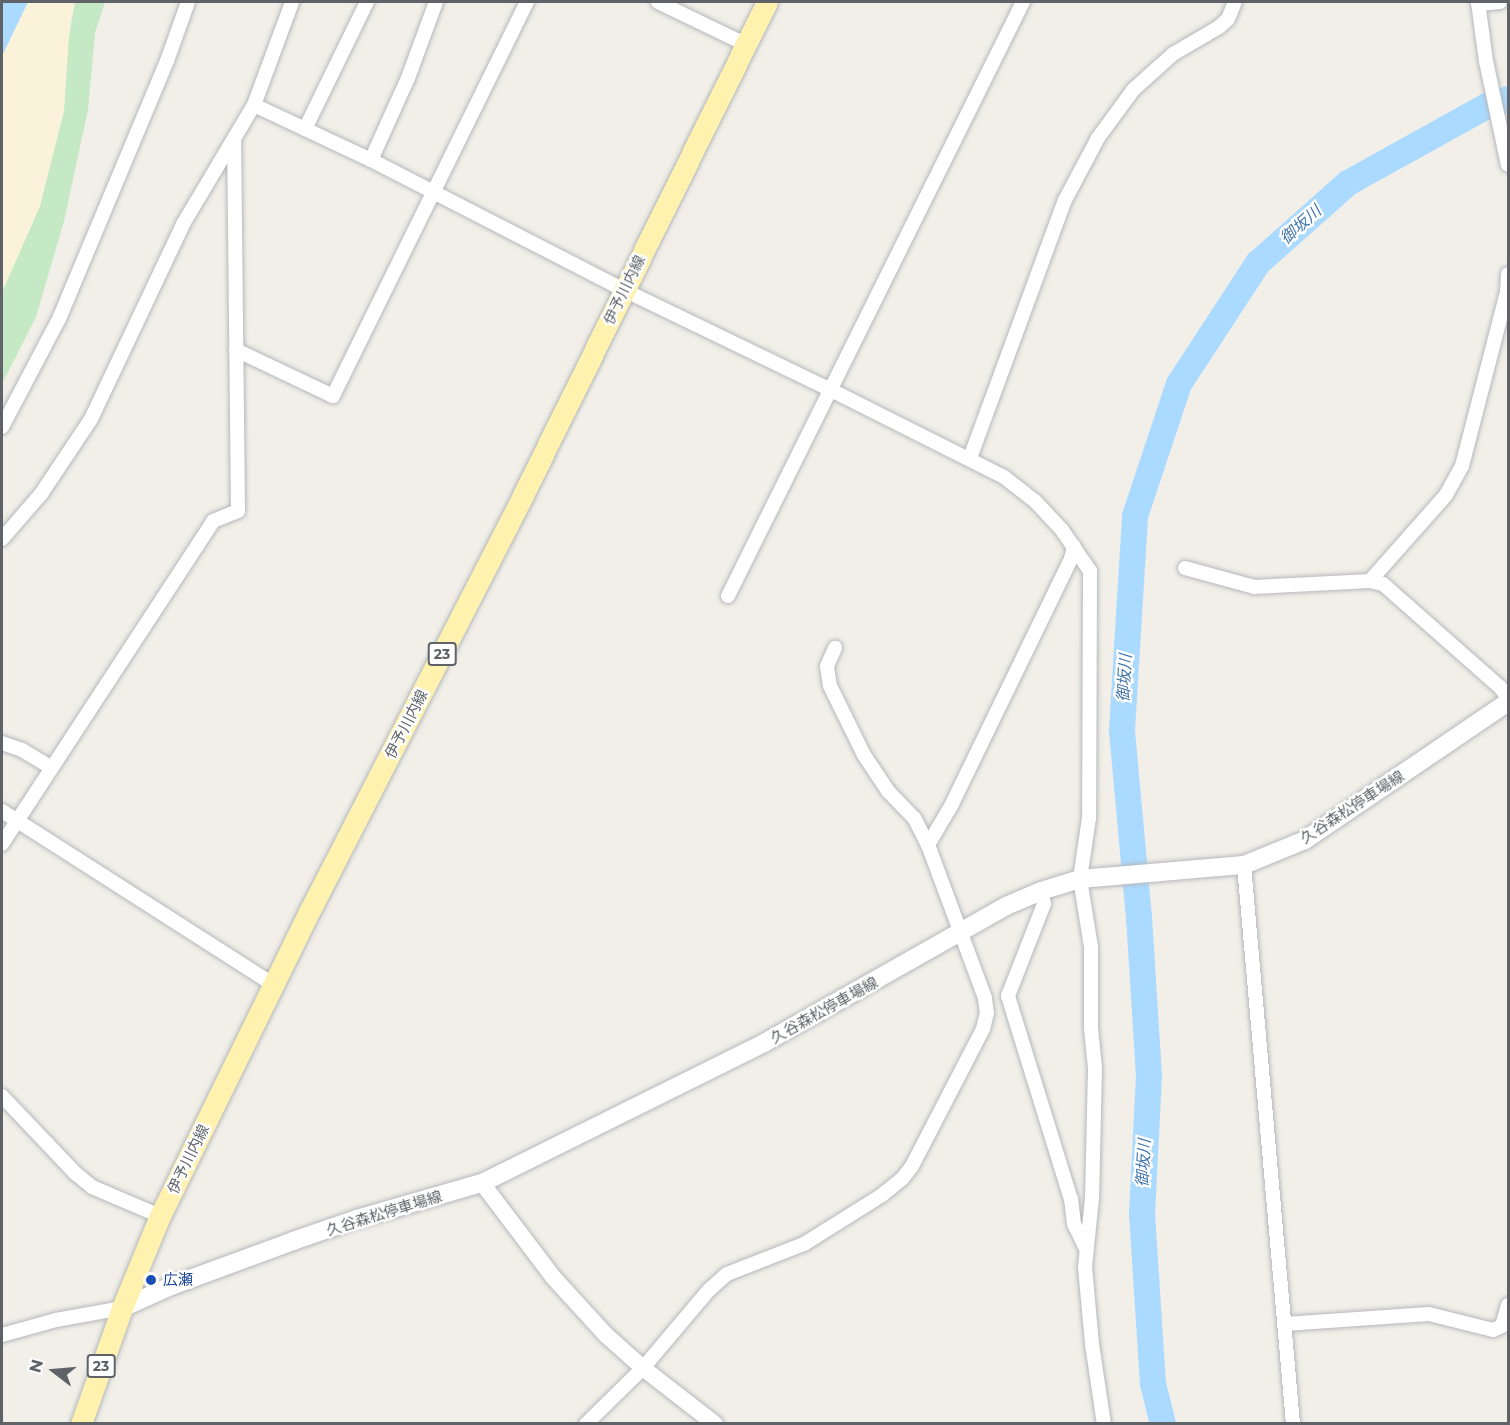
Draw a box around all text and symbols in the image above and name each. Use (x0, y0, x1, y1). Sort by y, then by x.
water label: 御坂川 (1277, 202, 1325, 248)
street label: 伊予川内線 (599, 252, 649, 328)
road number: 23 (427, 643, 457, 665)
water label: 御坂川 (1114, 654, 1136, 702)
street label: 伊予川内線 (381, 687, 431, 761)
street label: 久谷森松停車場線 (1297, 767, 1407, 847)
street label: 久谷森松停車場線 (767, 973, 881, 1047)
street label: 伊予川内線 (163, 1121, 213, 1197)
water label: 御坂川 (1133, 1139, 1155, 1187)
street label: 久谷森松停車場線 (324, 1187, 444, 1239)
place label: 広瀬 (163, 1271, 193, 1289)
marker: 広瀬 (144, 1273, 158, 1287)
north arrow (24, 1341, 84, 1401)
road number: 23 (86, 1355, 116, 1377)
text: N (25, 1357, 47, 1375)

